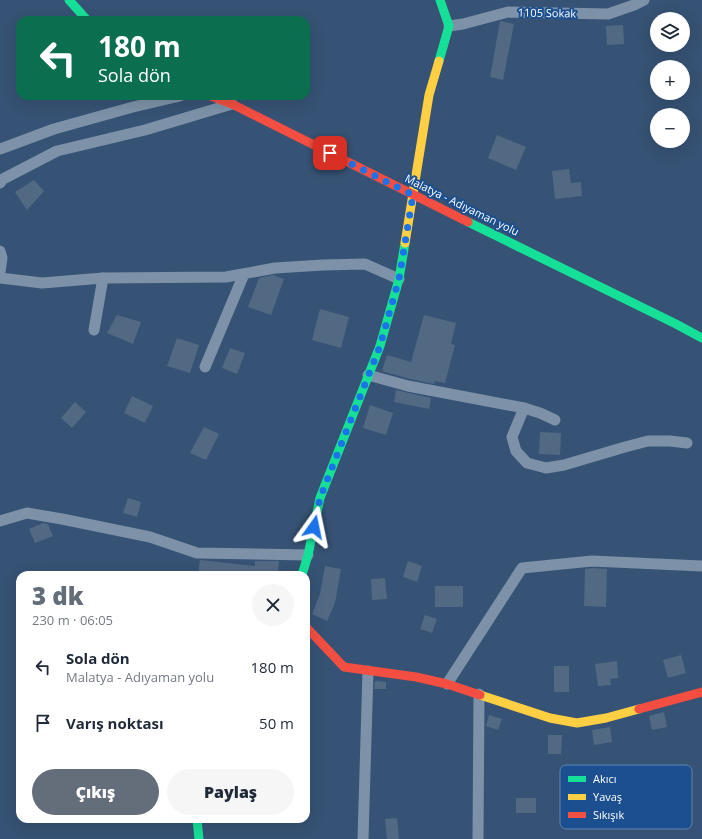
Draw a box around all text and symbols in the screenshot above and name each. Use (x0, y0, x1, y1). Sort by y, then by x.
street label: 1105 Sokak (518, 4, 577, 21)
map controls (650, 12, 690, 148)
button: layers (650, 12, 690, 52)
text: 180 m (98, 27, 181, 65)
icon: left (32, 32, 84, 84)
button: + (650, 60, 690, 100)
text: Sola dön (98, 63, 171, 87)
button: − (650, 108, 690, 148)
pin (313, 136, 347, 170)
icon: arrive (319, 142, 341, 164)
street label: Malatya - Adıyaman yolu (403, 170, 522, 239)
position arrow (293, 506, 335, 548)
text: 3 dk (32, 579, 84, 612)
button: close (252, 584, 294, 626)
text: 230 m · 06:05 (32, 611, 113, 629)
text: Sola dön (66, 648, 130, 668)
icon: left (32, 656, 54, 678)
text: 180 m (250, 657, 294, 677)
text: Malatya - Adıyaman yolu (66, 668, 214, 686)
icon: arrive (32, 712, 54, 734)
text: Varış noktası (66, 713, 164, 733)
text: 50 m (259, 713, 294, 733)
legend (560, 765, 692, 829)
button: Çıkış (32, 769, 159, 815)
button: Paylaş (167, 769, 294, 815)
text: Akıcı (593, 771, 617, 786)
text: Yavaş (593, 789, 622, 804)
text: Sıkışık (593, 807, 624, 822)

